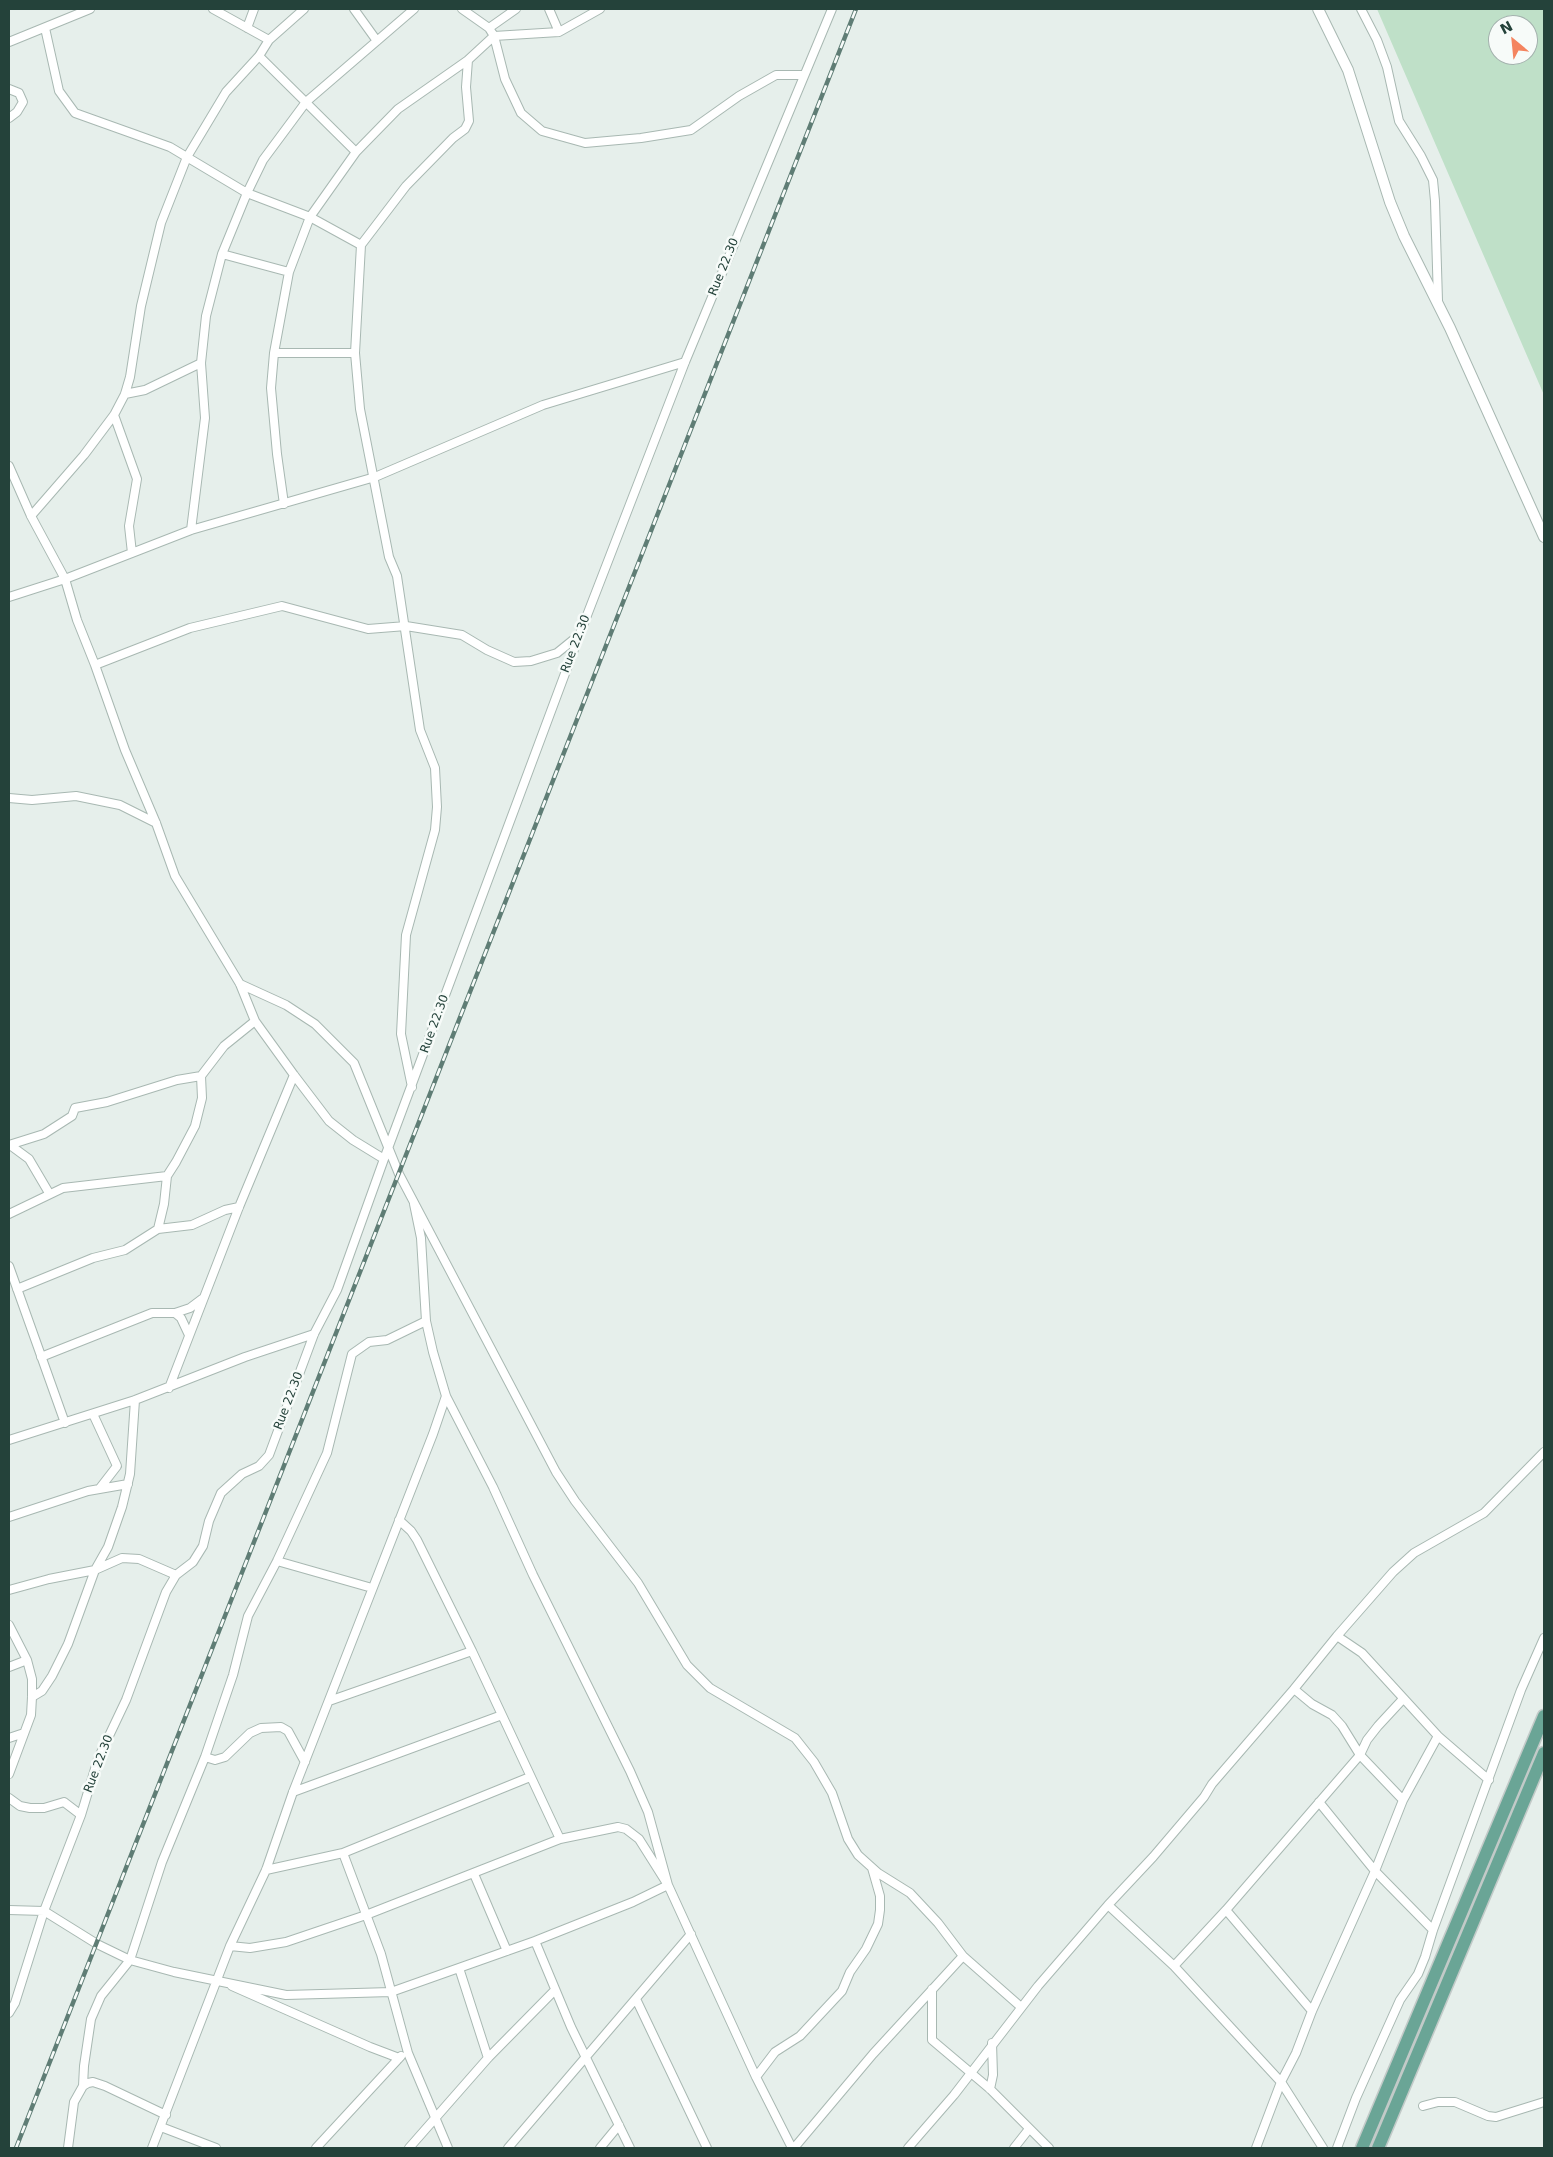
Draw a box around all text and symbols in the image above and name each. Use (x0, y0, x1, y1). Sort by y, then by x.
north arrow (1488, 15, 1538, 65)
text: N (1497, 18, 1515, 37)
street label: Rue 22.30 (706, 236, 742, 298)
street label: Rue 22.30 (558, 613, 594, 675)
street label: Rue 22.30 (418, 993, 452, 1055)
street label: Rue 22.30 (271, 1370, 307, 1432)
street label: Rue 22.30 (81, 1733, 117, 1795)

